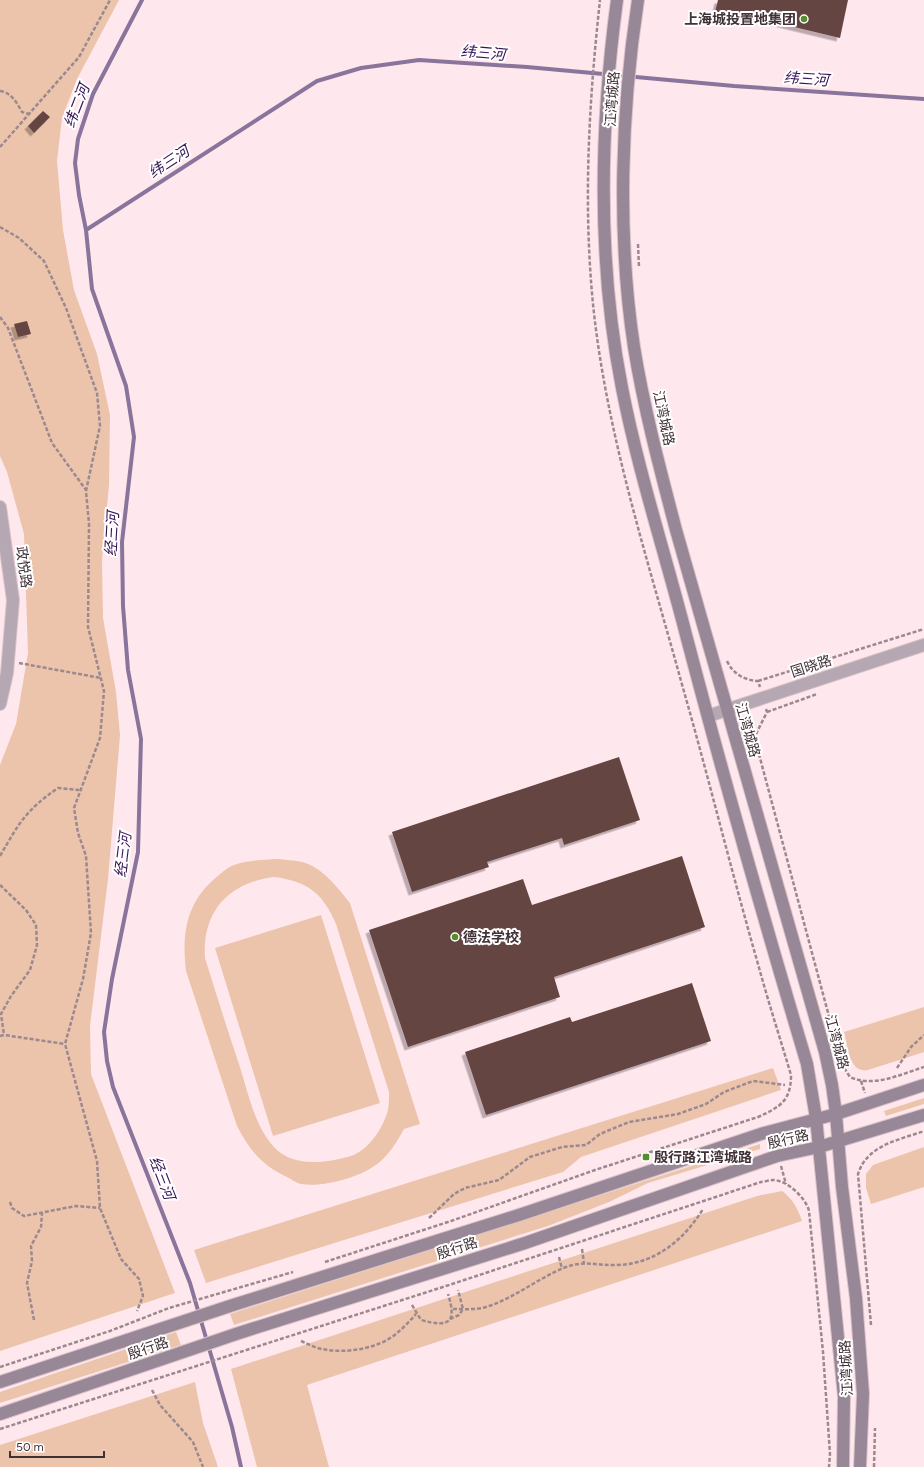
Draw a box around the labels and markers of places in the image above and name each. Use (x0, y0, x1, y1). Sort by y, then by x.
place label: 上海城投置地集团 (684, 11, 796, 28)
marker: 上海城投置地集团 (799, 14, 809, 24)
place label: 德法学校 (463, 929, 519, 946)
marker: 德法学校 (450, 932, 460, 942)
place label: 殷行路江湾城路 (654, 1149, 752, 1166)
marker: 殷行路江湾城路 (641, 1152, 651, 1162)

